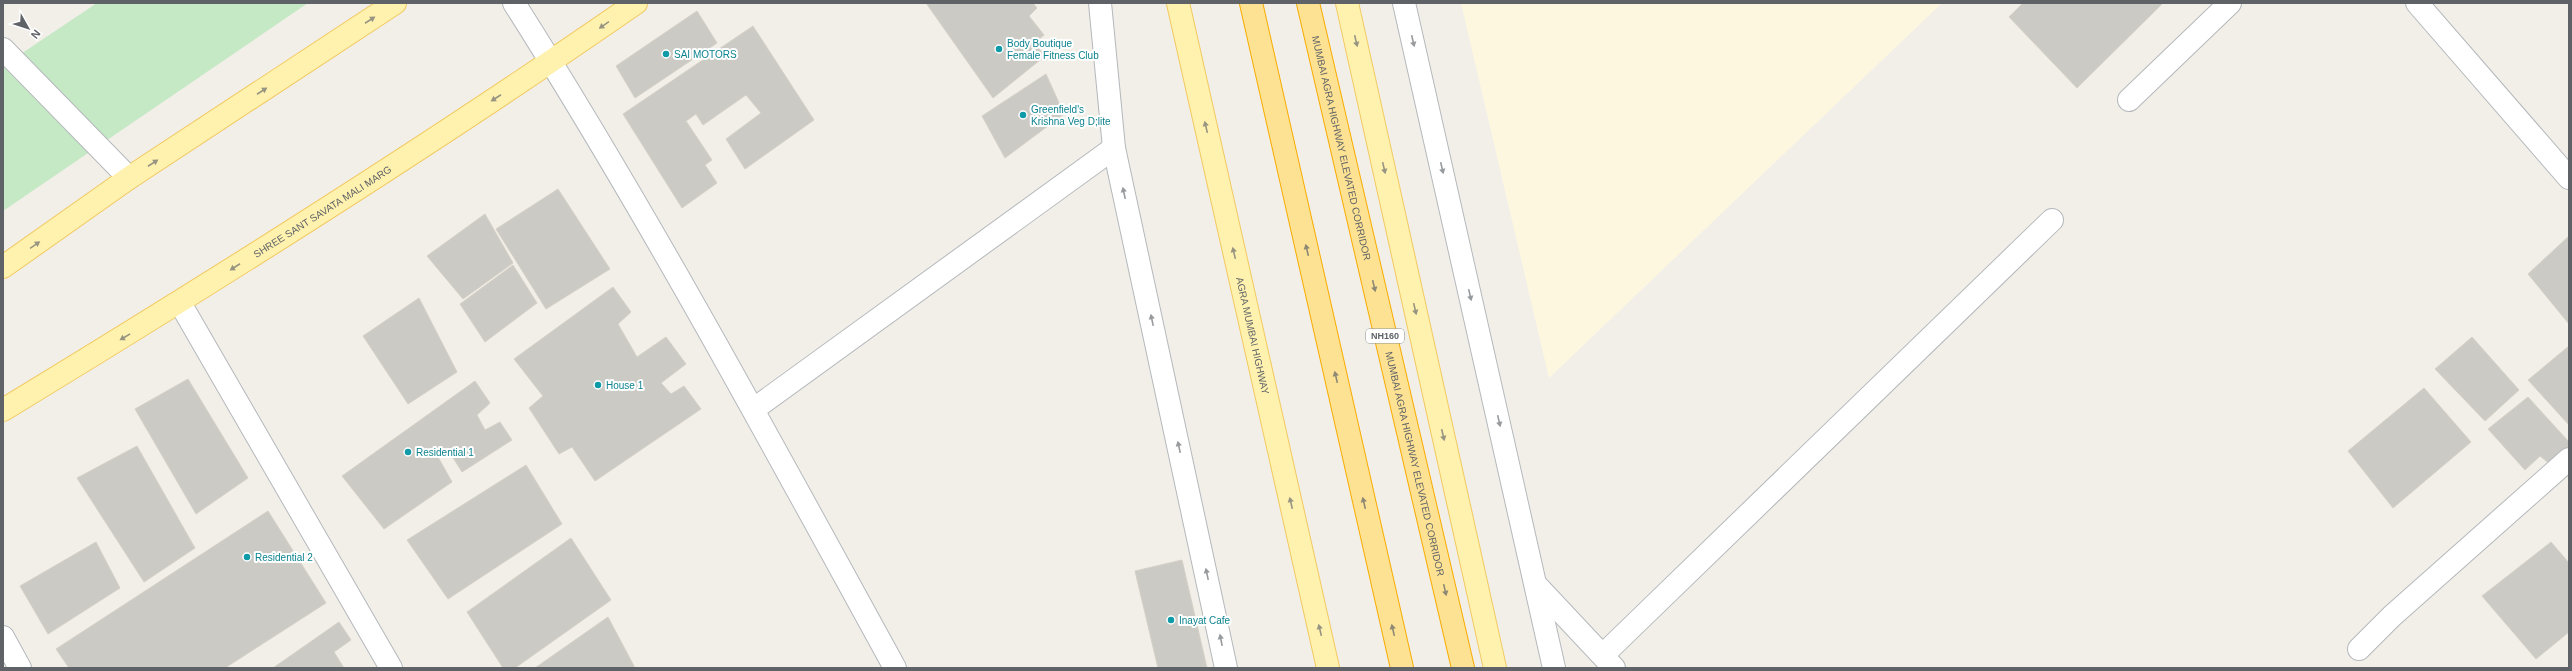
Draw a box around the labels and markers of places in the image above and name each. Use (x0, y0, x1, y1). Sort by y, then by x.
place label: Body Boutique Female Fitness Club (1007, 38, 1099, 61)
marker: Body Boutique Female Fitness Club (994, 44, 1004, 54)
marker: SAI MOTORS (661, 49, 671, 59)
place label: SAI MOTORS (674, 49, 737, 60)
place label: Greenfield's Krishna Veg D;lite (1031, 104, 1111, 127)
marker: Greenfield's Krishna Veg D;lite (1018, 110, 1028, 120)
marker: House 1 (593, 380, 603, 390)
place label: House 1 (606, 380, 644, 391)
marker: Residential 1 (403, 447, 413, 457)
place label: Residential 1 (416, 447, 474, 458)
marker: Residential 2 (242, 552, 252, 562)
place label: Residential 2 (255, 552, 313, 563)
marker: Inayat Cafe (1166, 615, 1176, 625)
place label: Inayat Cafe (1179, 615, 1231, 626)

